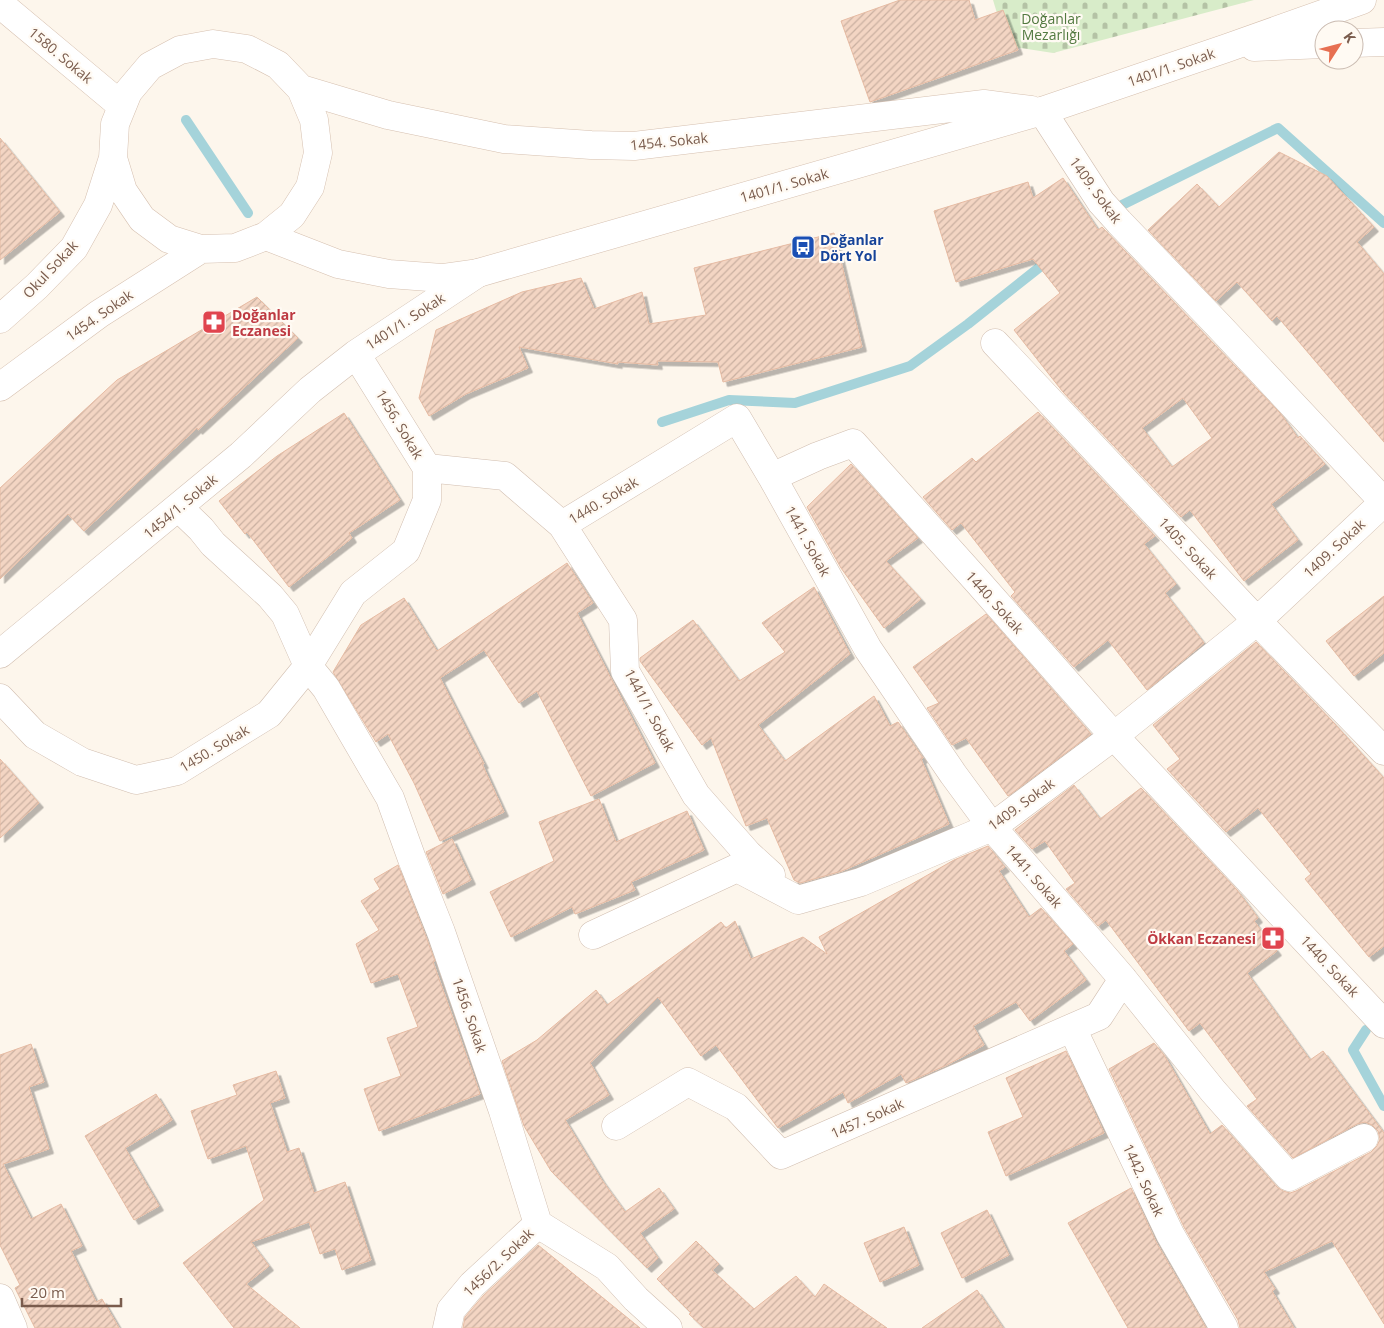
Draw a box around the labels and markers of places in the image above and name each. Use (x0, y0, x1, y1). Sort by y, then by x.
place label: Doğanlar Dört Yol (820, 230, 884, 265)
bus stop icon: Doğanlar Dört Yol (790, 234, 816, 260)
place label: Doğanlar Eczanesi (232, 305, 296, 340)
pharmacy icon: Doğanlar Eczanesi (201, 309, 227, 335)
pharmacy icon: Ökkan Eczanesi (1260, 925, 1286, 951)
place label: Ökkan Eczanesi (1147, 929, 1256, 948)

